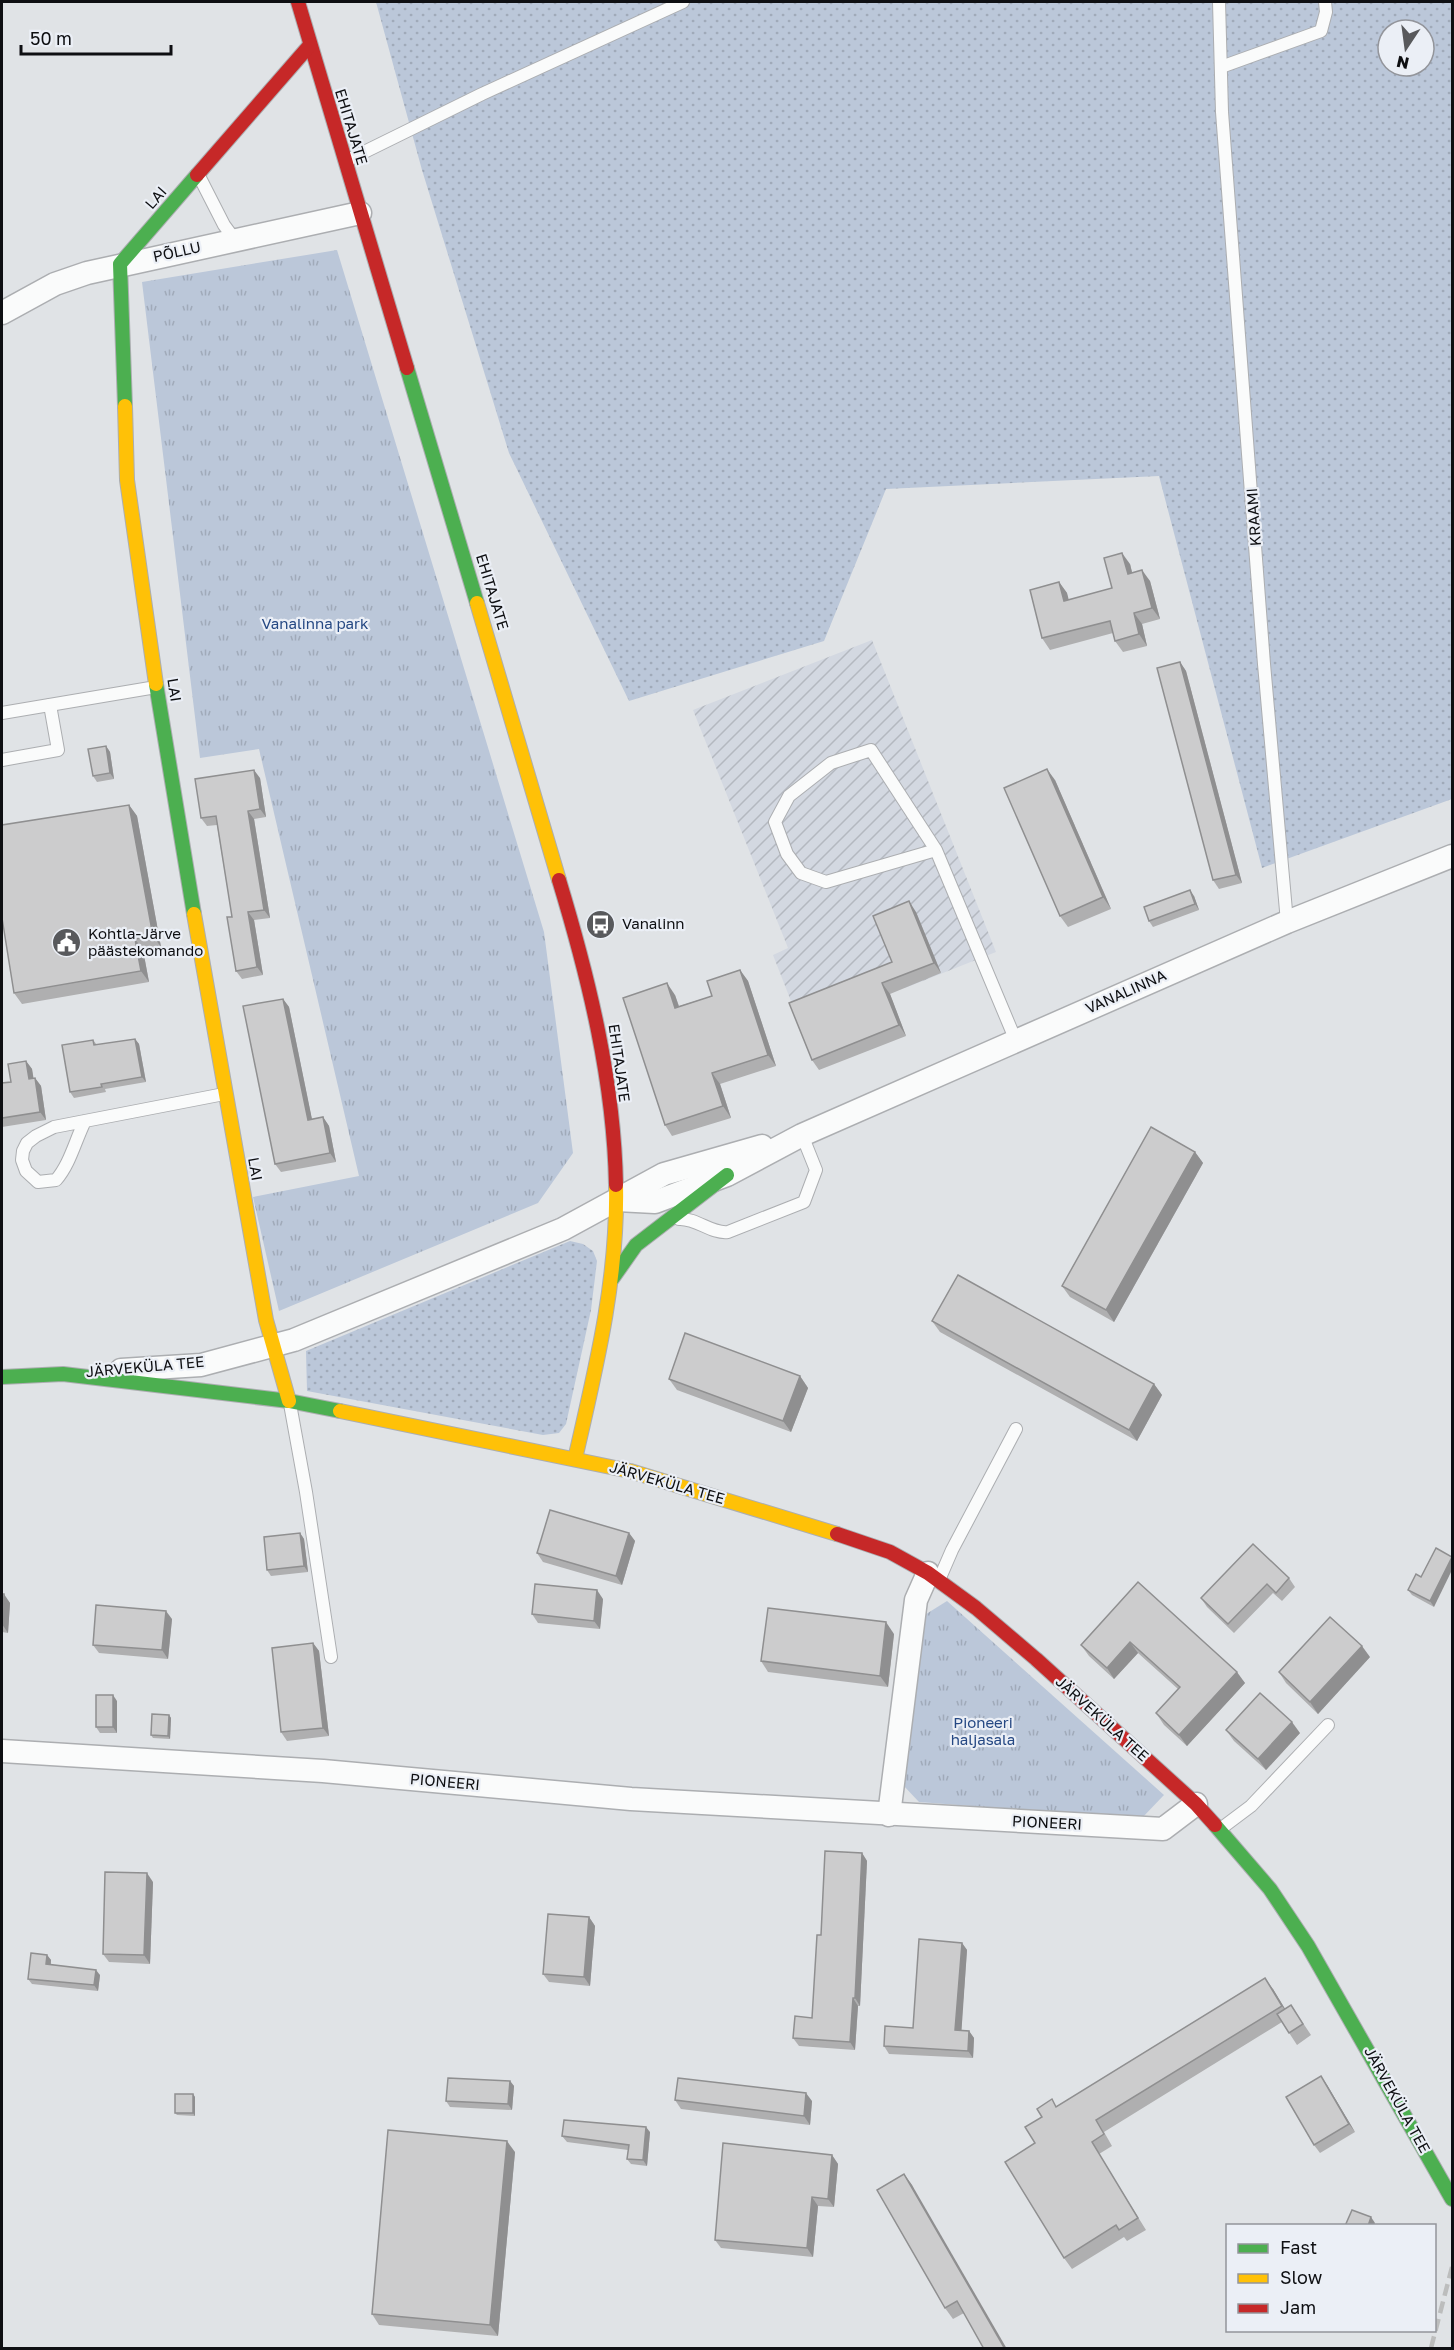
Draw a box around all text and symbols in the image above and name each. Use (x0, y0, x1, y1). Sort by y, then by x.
scale bar (21, 18, 171, 56)
north arrow (1376, 18, 1436, 78)
text: 50 m (30, 27, 72, 49)
text: N (1394, 52, 1411, 74)
street label: EHITAJATE (332, 86, 372, 167)
street label: LAI (141, 182, 170, 212)
street label: PÕLLU (151, 237, 202, 265)
street label: KRAAMI (1242, 487, 1264, 547)
street label: EHITAJATE (473, 551, 513, 632)
park label: Vanalinna park (262, 614, 369, 632)
street label: LAI (164, 677, 186, 703)
bus stop icon: Vanalinn (585, 908, 617, 940)
place label: Vanalinn (622, 914, 685, 932)
place label: Kohtla-Järve päästekomando (88, 924, 203, 959)
public building icon: Kohtla-Järve päästekomando (51, 927, 83, 959)
street label: VANALINNA (1083, 965, 1169, 1017)
street label: EHITAJATE (606, 1023, 634, 1103)
street label: LAI (245, 1156, 267, 1182)
street label: JÄRVEKÜLA TEE (85, 1352, 205, 1380)
street label: JÄRVEKÜLA TEE (608, 1457, 727, 1507)
street label: JÄRVEKÜLA TEE (1053, 1672, 1153, 1765)
park label: Pioneeri haljasala (951, 1713, 1015, 1748)
street label: PIONEERI (409, 1769, 481, 1793)
street label: PIONEERI (1012, 1811, 1083, 1833)
street label: JÄRVEKÜLA TEE (1361, 2043, 1435, 2156)
legend (1226, 2224, 1436, 2332)
text: Fast (1280, 2236, 1317, 2258)
text: Slow (1280, 2266, 1323, 2288)
text: Jam (1280, 2296, 1316, 2318)

